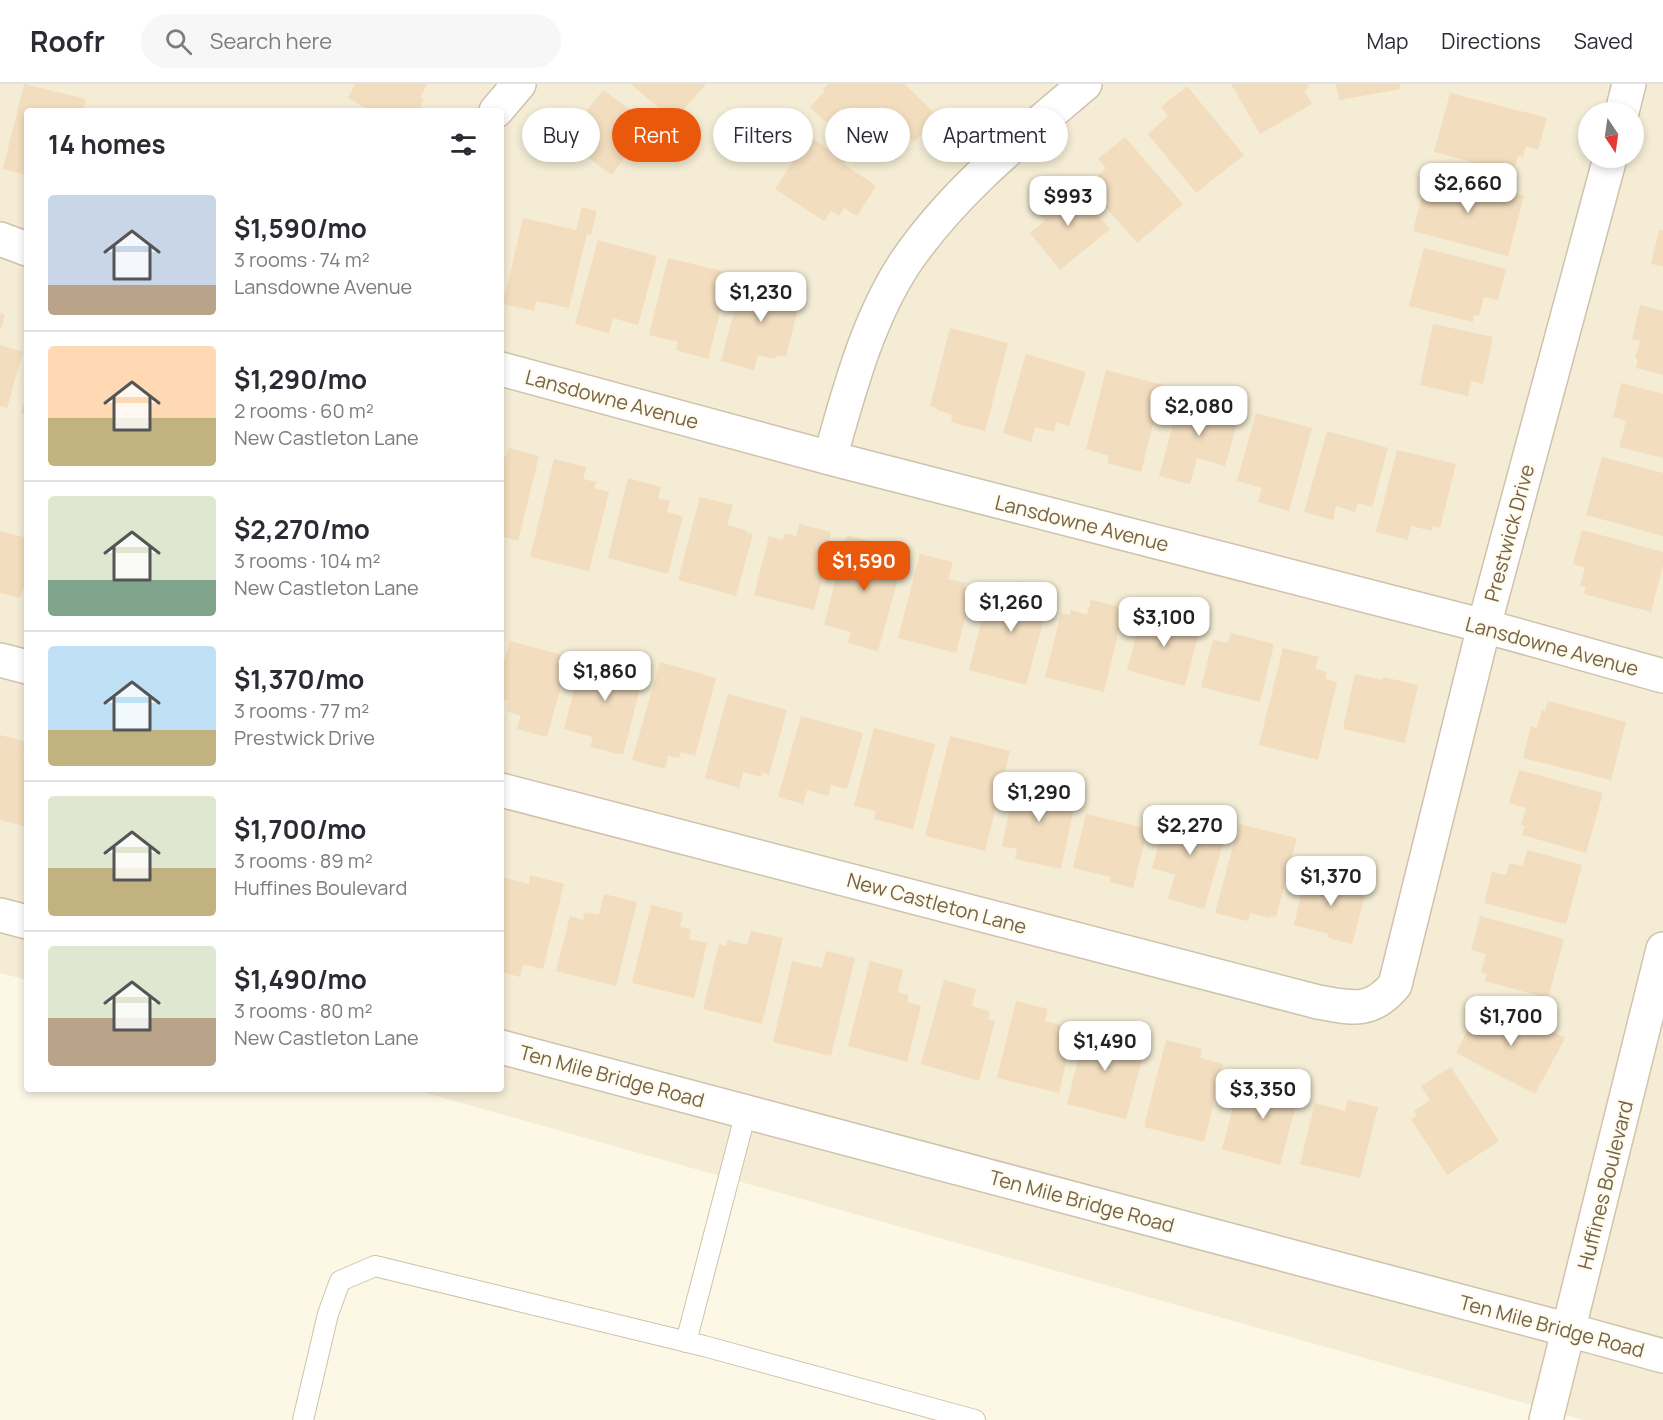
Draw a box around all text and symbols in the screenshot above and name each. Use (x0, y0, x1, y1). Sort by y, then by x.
search box (141, 14, 561, 68)
text: Roofr (30, 22, 105, 60)
icon: search (162, 25, 195, 58)
text: Search here (210, 26, 332, 56)
text: Map (1367, 27, 1408, 55)
text: Directions (1441, 27, 1541, 55)
text: Saved (1574, 27, 1633, 55)
north arrow (1578, 102, 1644, 168)
map controls (1578, 102, 1644, 168)
chip: Buy (522, 108, 600, 162)
chip: Rent (612, 108, 701, 162)
chip: Filters (713, 108, 813, 162)
chip: New (825, 108, 910, 162)
chip: Apartment (922, 108, 1068, 162)
text: 14 homes (48, 126, 166, 162)
icon: filters (447, 128, 480, 161)
pin: $2,660 (1419, 163, 1517, 214)
text: $2,660 (1434, 169, 1502, 196)
pin: $993 (1032, 176, 1104, 227)
text: $993 (1043, 182, 1093, 209)
text: $1,590/mo (234, 210, 367, 246)
icon: home (96, 219, 168, 291)
text: 3 rooms · 74 m² (234, 246, 370, 273)
pin: $1,230 (712, 272, 810, 323)
text: Lansdowne Avenue (234, 273, 412, 300)
text: $1,230 (729, 278, 793, 305)
text: $1,290/mo (234, 361, 367, 397)
street label: Lansdowne Avenue (522, 363, 702, 435)
icon: home (96, 370, 168, 442)
pin: $2,080 (1150, 386, 1248, 437)
text: $2,080 (1164, 392, 1234, 419)
text: 2 rooms · 60 m² (234, 397, 374, 424)
text: New Castleton Lane (234, 424, 419, 451)
street label: Prestwick Drive (1478, 461, 1540, 605)
street label: Lansdowne Avenue (992, 488, 1172, 558)
text: $2,270/mo (234, 511, 370, 547)
icon: home (96, 520, 168, 592)
pin: $1,590 (815, 541, 913, 592)
text: 3 rooms · 104 m² (234, 547, 380, 574)
text: $1,590 (832, 547, 896, 574)
text: New Castleton Lane (234, 574, 419, 601)
pin: $1,260 (962, 582, 1060, 633)
text: $1,260 (979, 588, 1043, 615)
pin: $3,100 (1115, 597, 1213, 648)
text: $3,100 (1133, 603, 1195, 630)
street label: Lansdowne Avenue (1462, 610, 1642, 682)
pin: $1,860 (556, 651, 654, 702)
text: $1,860 (573, 657, 637, 684)
text: $1,370/mo (234, 661, 364, 697)
icon: home (96, 670, 168, 742)
text: 3 rooms · 77 m² (234, 697, 369, 724)
text: Prestwick Drive (234, 724, 375, 751)
pin: $1,290 (990, 772, 1088, 823)
text: $1,290 (1007, 778, 1071, 805)
pin: $2,270 (1141, 805, 1239, 856)
text: $1,700/mo (234, 811, 366, 847)
text: $2,270 (1157, 811, 1223, 838)
icon: home (96, 820, 168, 892)
text: 3 rooms · 89 m² (234, 847, 373, 874)
pin: $1,370 (1282, 856, 1380, 907)
text: $1,370 (1300, 862, 1362, 889)
street label: New Castleton Lane (844, 866, 1030, 940)
text: Huffines Boulevard (234, 874, 407, 901)
text: $1,490/mo (234, 961, 367, 997)
icon: home (96, 970, 168, 1042)
pin: $1,700 (1462, 996, 1560, 1047)
text: 3 rooms · 80 m² (234, 997, 373, 1024)
text: $1,700 (1479, 1002, 1543, 1029)
pin: $1,490 (1056, 1021, 1154, 1072)
text: New Castleton Lane (234, 1024, 419, 1051)
text: $1,490 (1073, 1027, 1137, 1054)
street label: Ten Mile Bridge Road (517, 1038, 707, 1114)
pin: $3,350 (1214, 1069, 1312, 1120)
text: $3,350 (1230, 1075, 1296, 1102)
street label: Huffines Boulevard (1571, 1098, 1639, 1272)
street label: Ten Mile Bridge Road (987, 1163, 1177, 1239)
street label: Ten Mile Bridge Road (1457, 1288, 1647, 1364)

